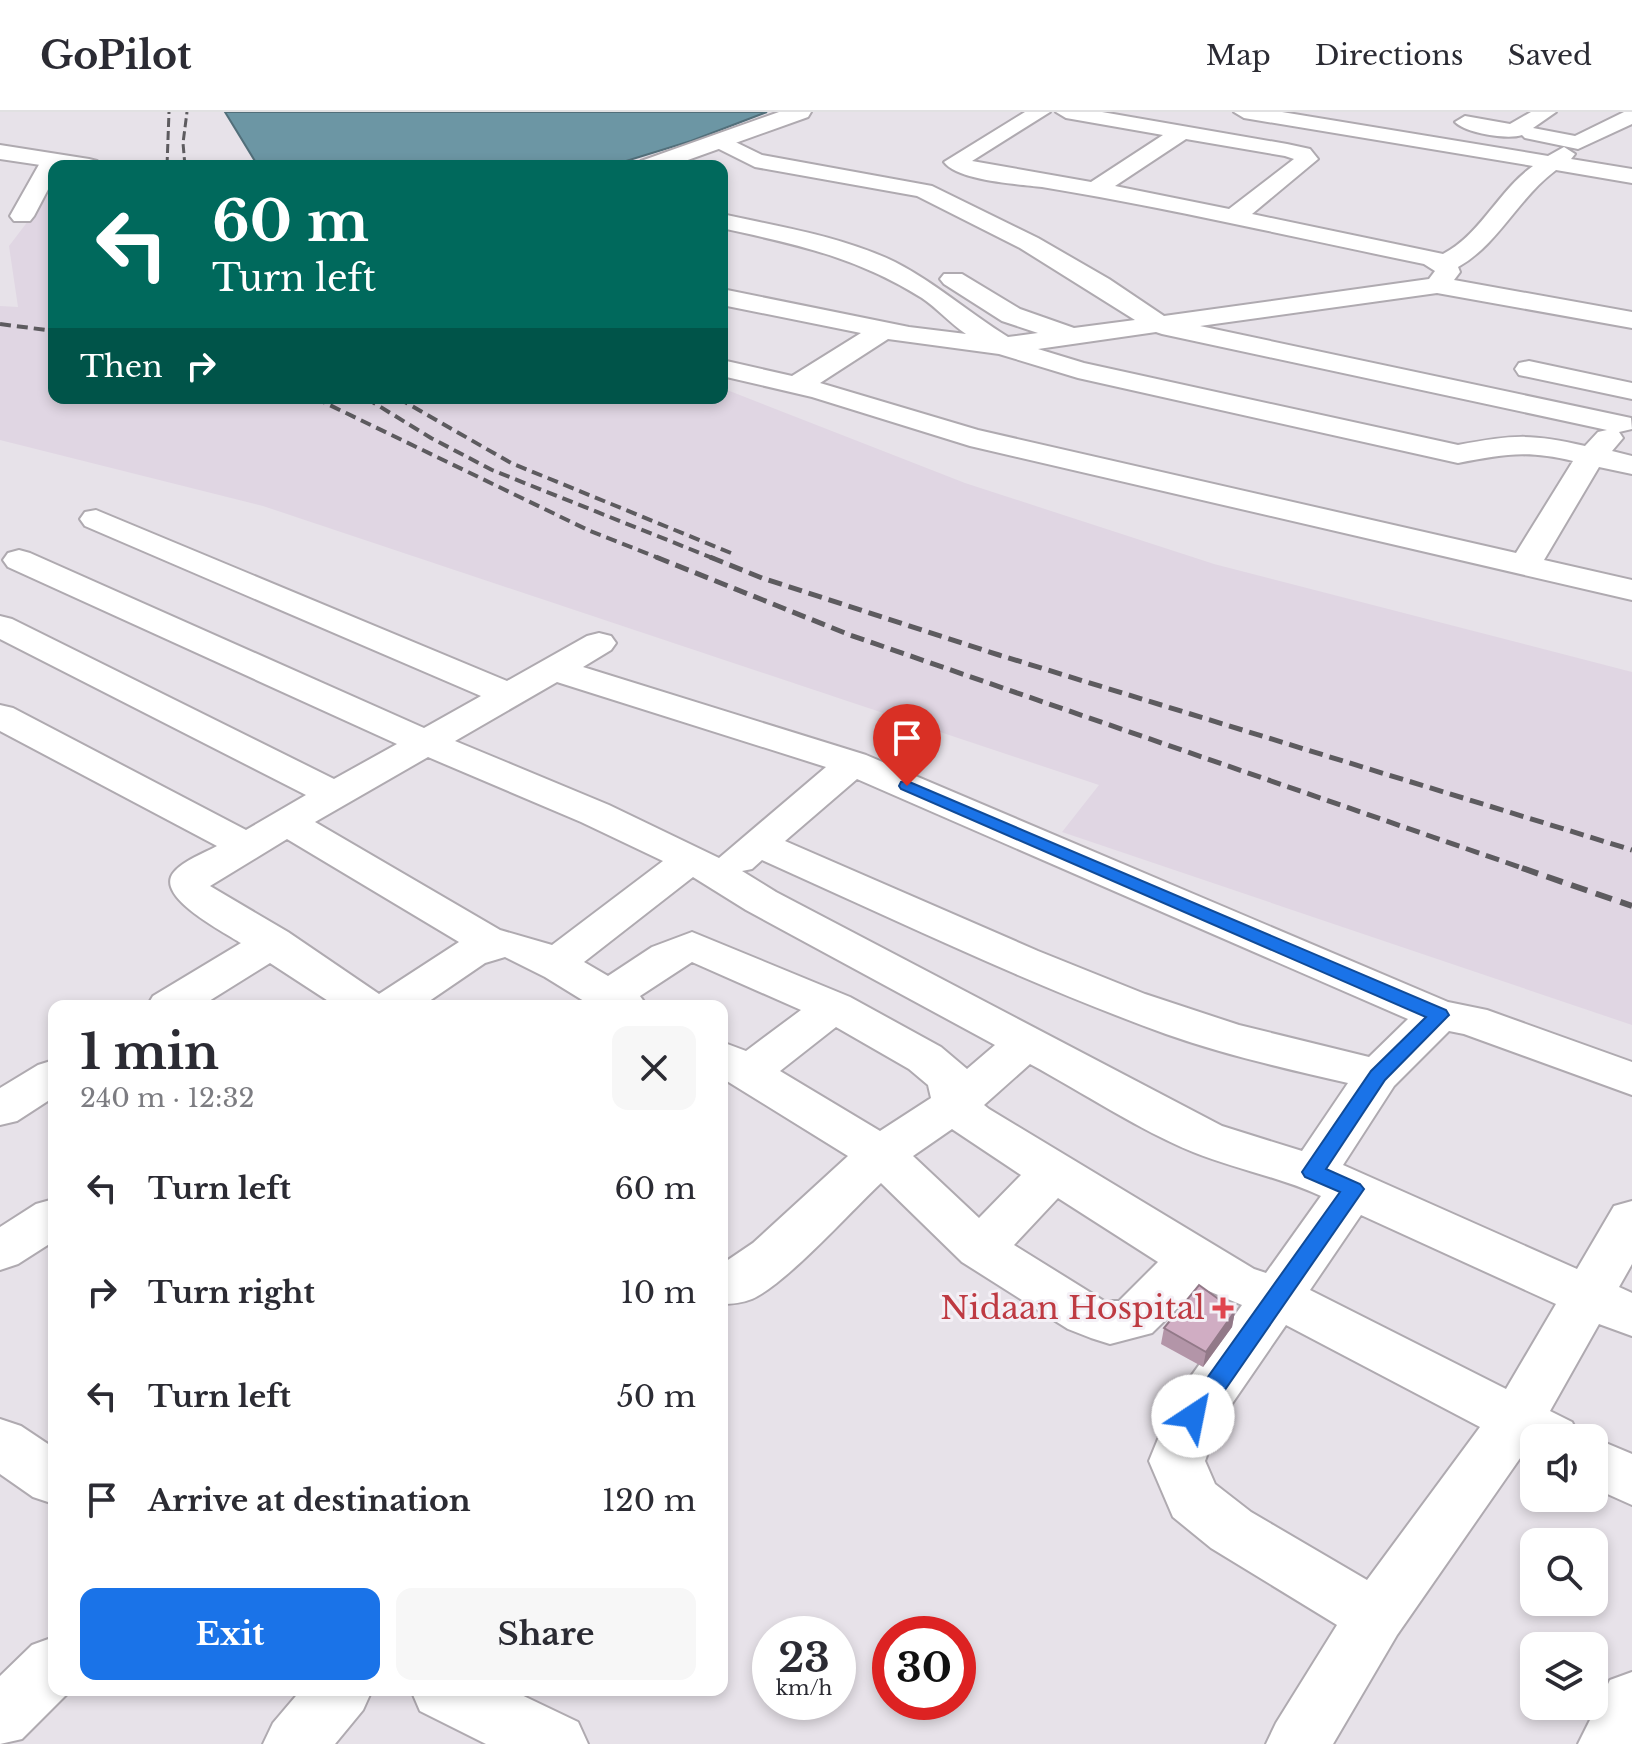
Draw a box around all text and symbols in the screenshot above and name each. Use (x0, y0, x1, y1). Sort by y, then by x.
text: GoPilot (40, 32, 192, 79)
text: Map (1206, 38, 1271, 73)
text: Directions (1315, 38, 1464, 73)
text: Saved (1508, 38, 1592, 73)
text: 60 m (212, 187, 369, 256)
icon: left (80, 192, 184, 296)
text: Turn left (212, 256, 376, 301)
icon: right (179, 344, 223, 388)
text: Then (80, 348, 163, 385)
pin (873, 704, 941, 786)
icon: arrive (885, 716, 929, 760)
text: 1 min (80, 1022, 219, 1082)
button: close (612, 1026, 696, 1110)
text: 240 m · 12:32 (80, 1082, 255, 1114)
icon: left (80, 1166, 124, 1210)
text: Turn left (148, 1170, 291, 1207)
text: 60 m (614, 1170, 696, 1207)
icon: right (80, 1270, 124, 1314)
text: Turn right (148, 1274, 315, 1311)
text: 10 m (620, 1274, 696, 1311)
place label: Nidaan Hospital (940, 1288, 1205, 1328)
marker: Nidaan Hospital (1212, 1297, 1234, 1319)
icon: left (80, 1374, 124, 1418)
position arrow (1151, 1374, 1235, 1458)
text: Turn left (148, 1378, 291, 1415)
text: 50 m (617, 1378, 696, 1415)
map controls (1520, 1424, 1608, 1720)
button: sound (1520, 1424, 1608, 1512)
icon: arrive (80, 1478, 124, 1522)
text: Arrive at destination (148, 1482, 471, 1519)
text: 120 m (602, 1482, 696, 1519)
button: search (1520, 1528, 1608, 1616)
button: Exit (80, 1588, 380, 1680)
button: Share (396, 1588, 696, 1680)
speed limit sign: 30 (872, 1616, 976, 1720)
button: layers (1520, 1632, 1608, 1720)
text: 23 (778, 1633, 830, 1683)
text: km/h (776, 1676, 832, 1700)

